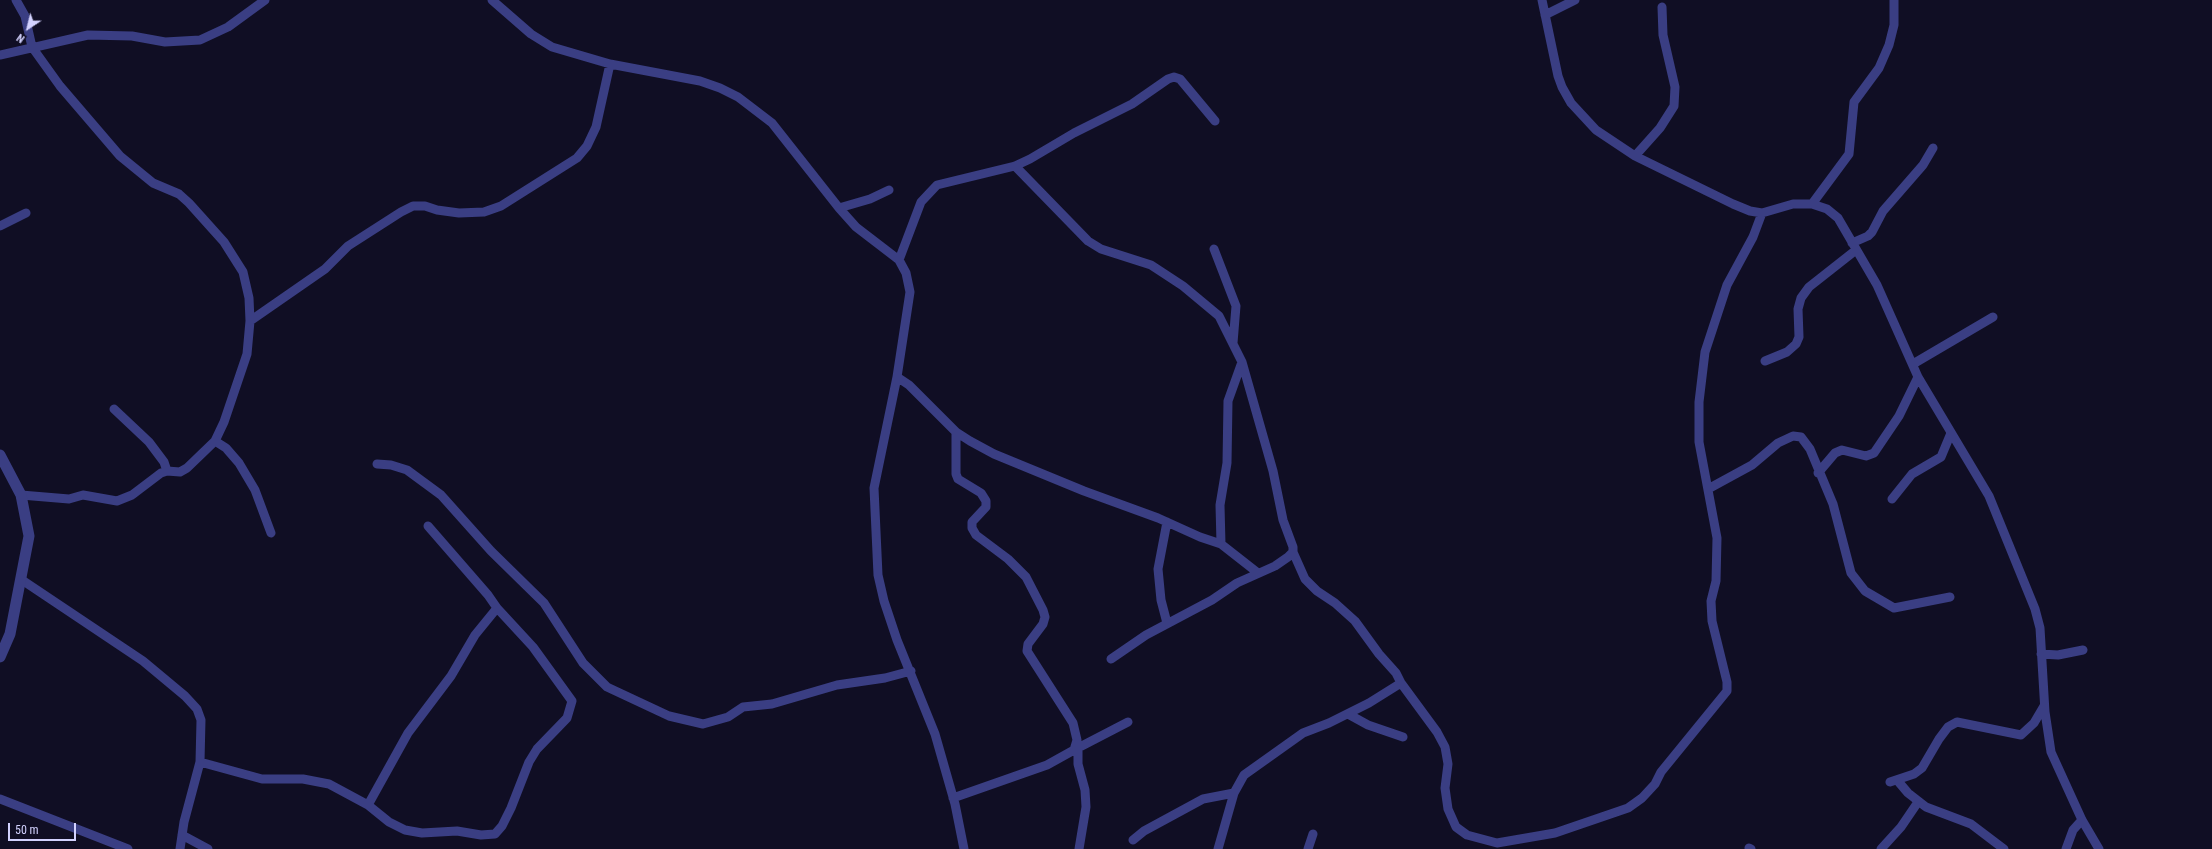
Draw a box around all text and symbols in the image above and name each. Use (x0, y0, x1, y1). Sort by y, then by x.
north arrow (8, 8, 48, 48)
text: N (14, 31, 27, 45)
scale bar (10, 815, 78, 841)
text: 50 m (15, 823, 39, 837)

